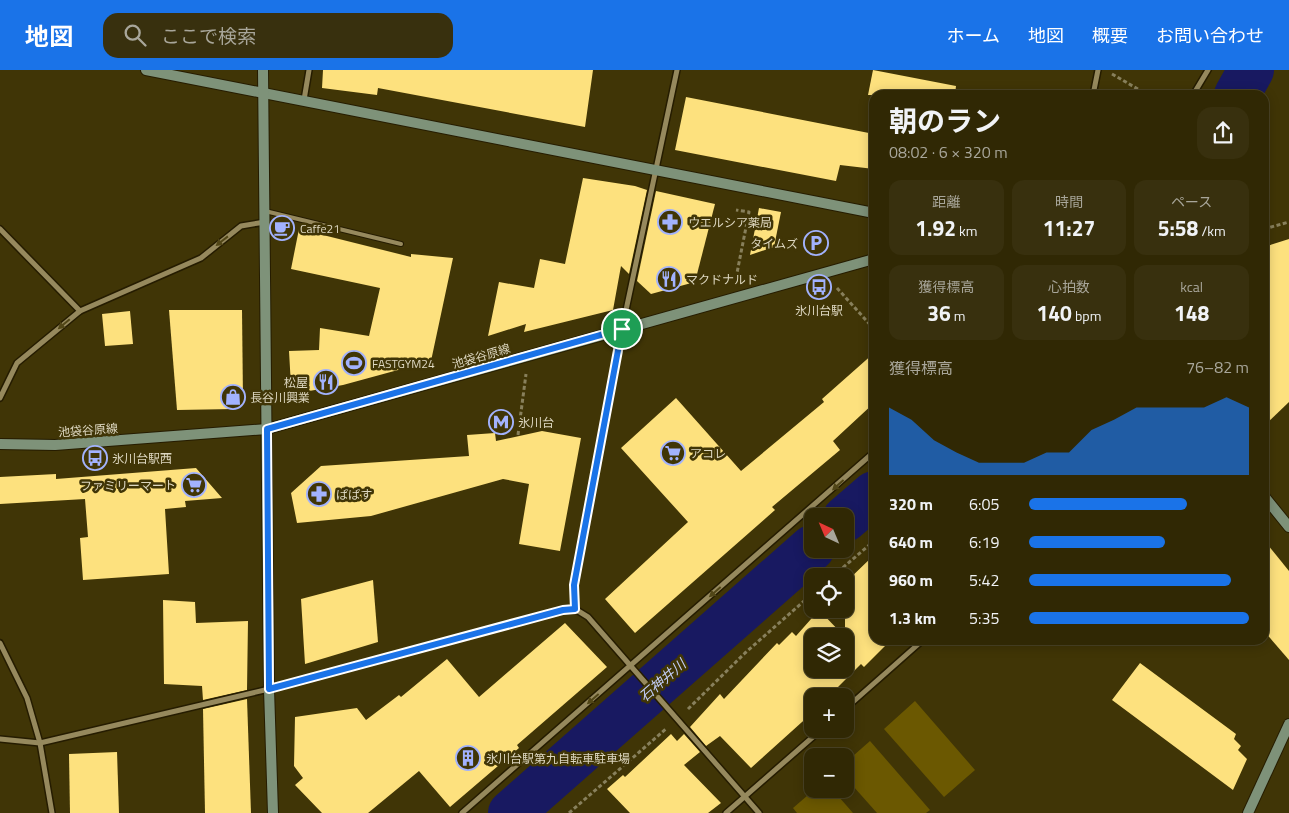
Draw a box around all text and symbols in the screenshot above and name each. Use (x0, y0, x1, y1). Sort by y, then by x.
search box (103, 13, 453, 58)
text: 地図 (25, 18, 73, 54)
icon: search (121, 21, 149, 49)
text: ここで検索 (161, 21, 256, 50)
text: ホーム (947, 22, 1000, 49)
text: 地図 (1028, 22, 1064, 49)
text: 概要 (1092, 22, 1128, 49)
text: お問い合わせ (1156, 22, 1264, 49)
text: 朝のラン (889, 99, 1001, 142)
button: share (1197, 107, 1249, 159)
text: 08:02 · 6 × 320 m (889, 140, 1008, 164)
text: 距離 (932, 191, 960, 212)
text: 時間 (1055, 191, 1083, 212)
text: ペース (1171, 191, 1212, 212)
pharmacy icon: ウエルシア薬局 (657, 209, 683, 235)
text: 1.92 (915, 212, 956, 244)
text: 11:27 (1043, 212, 1095, 244)
text: 5:58 (1158, 212, 1198, 244)
place label: ウエルシア薬局 (688, 213, 772, 232)
cafe icon: Caffe21 (269, 215, 295, 241)
place label: Caffe21 (300, 219, 340, 238)
text: km (956, 220, 977, 241)
text: /km (1198, 220, 1226, 241)
parking icon: タイムズ (803, 230, 829, 256)
place label: タイムズ (750, 234, 798, 253)
one-way arrow (215, 236, 229, 246)
restaurant icon: マクドナルド (656, 266, 682, 292)
place label: マクドナルド (686, 270, 758, 289)
bus stop icon: 氷川台駅 (806, 274, 832, 300)
text: 獲得標高 (918, 276, 974, 297)
text: 心拍数 (1048, 276, 1090, 297)
text: kcal (1180, 276, 1203, 297)
text: 36 (927, 297, 951, 329)
text: 140 (1037, 297, 1072, 329)
text: 148 (1174, 297, 1209, 329)
place label: 氷川台駅 (795, 301, 843, 320)
text: m (951, 305, 965, 326)
text: bpm (1072, 305, 1101, 326)
pin (601, 308, 643, 350)
icon: arrive (608, 315, 636, 343)
one-way arrow (58, 319, 71, 330)
street label: 池袋谷原線 (450, 339, 512, 373)
sports icon: FASTGYM24 (341, 350, 367, 376)
place label: FASTGYM24 (372, 354, 435, 373)
text: 76–82 m (1186, 355, 1249, 379)
text: 獲得標高 (889, 356, 953, 380)
restaurant icon: 松屋 (313, 369, 339, 395)
place label: 松屋 (284, 373, 308, 392)
shop icon: 長谷川興業 (220, 384, 246, 410)
place label: 長谷川興業 (250, 388, 310, 407)
metro station icon: 氷川台 (488, 409, 514, 435)
place label: 氷川台 (518, 413, 554, 432)
street label: 池袋谷原線 (57, 418, 119, 442)
supermarket icon: アコレ (660, 440, 686, 466)
place label: アコレ (690, 444, 726, 463)
bus stop icon: 氷川台駅西 (82, 445, 108, 471)
place label: 氷川台駅西 (112, 449, 172, 468)
supermarket icon: ファミリーマート (181, 472, 207, 498)
place label: ファミリーマート (80, 476, 176, 495)
one-way arrow (832, 479, 844, 491)
pharmacy icon: ぱぱす (306, 481, 332, 507)
place label: ぱぱす (336, 485, 372, 504)
text: 320 m (889, 492, 933, 516)
text: 6:05 (969, 492, 999, 516)
north arrow (804, 508, 854, 558)
map controls (804, 508, 854, 798)
text: 640 m (889, 530, 933, 554)
text: 6:19 (969, 530, 999, 554)
button: locate (804, 568, 854, 618)
text: 960 m (889, 568, 933, 592)
text: 5:42 (969, 568, 999, 592)
one-way arrow (710, 586, 722, 598)
text: 1.3 km (889, 606, 936, 630)
text: 5:35 (969, 606, 999, 630)
button: layers (804, 628, 854, 678)
water label: 石神井川 (634, 652, 692, 706)
button: + (804, 688, 854, 738)
one-way arrow (586, 693, 599, 704)
building icon: 氷川台駅第九自転車駐車場 (455, 745, 481, 771)
button: − (804, 748, 854, 798)
place label: 氷川台駅第九自転車駐車場 (486, 749, 630, 768)

